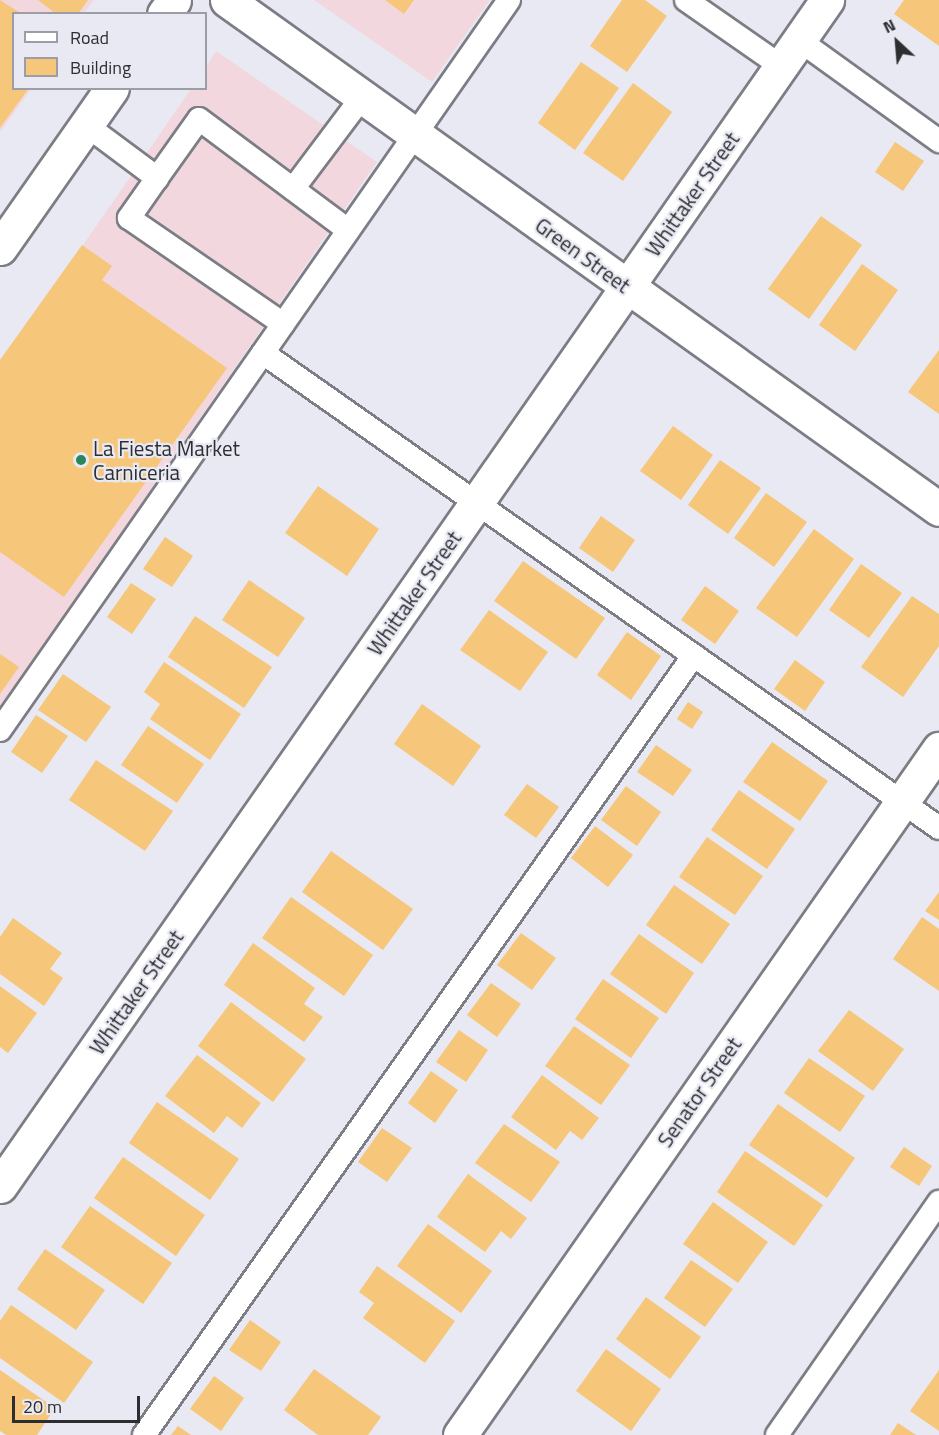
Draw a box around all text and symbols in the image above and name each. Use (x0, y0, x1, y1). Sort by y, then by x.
legend (12, 12, 207, 90)
north arrow (867, 12, 927, 72)
text: N (879, 13, 899, 39)
text: Road (70, 24, 109, 51)
text: Building (70, 54, 131, 81)
street label: Whittaker Street (640, 127, 744, 261)
street label: Green Street (531, 212, 635, 298)
place label: La Fiesta Market Carniceria (93, 435, 240, 485)
marker: La Fiesta Market Carniceria (74, 453, 88, 467)
street label: Whittaker Street (362, 526, 466, 660)
street label: Whittaker Street (84, 925, 188, 1059)
street label: Senator Street (652, 1032, 746, 1152)
scale bar (15, 1384, 142, 1422)
text: 20 m (23, 1393, 62, 1420)

